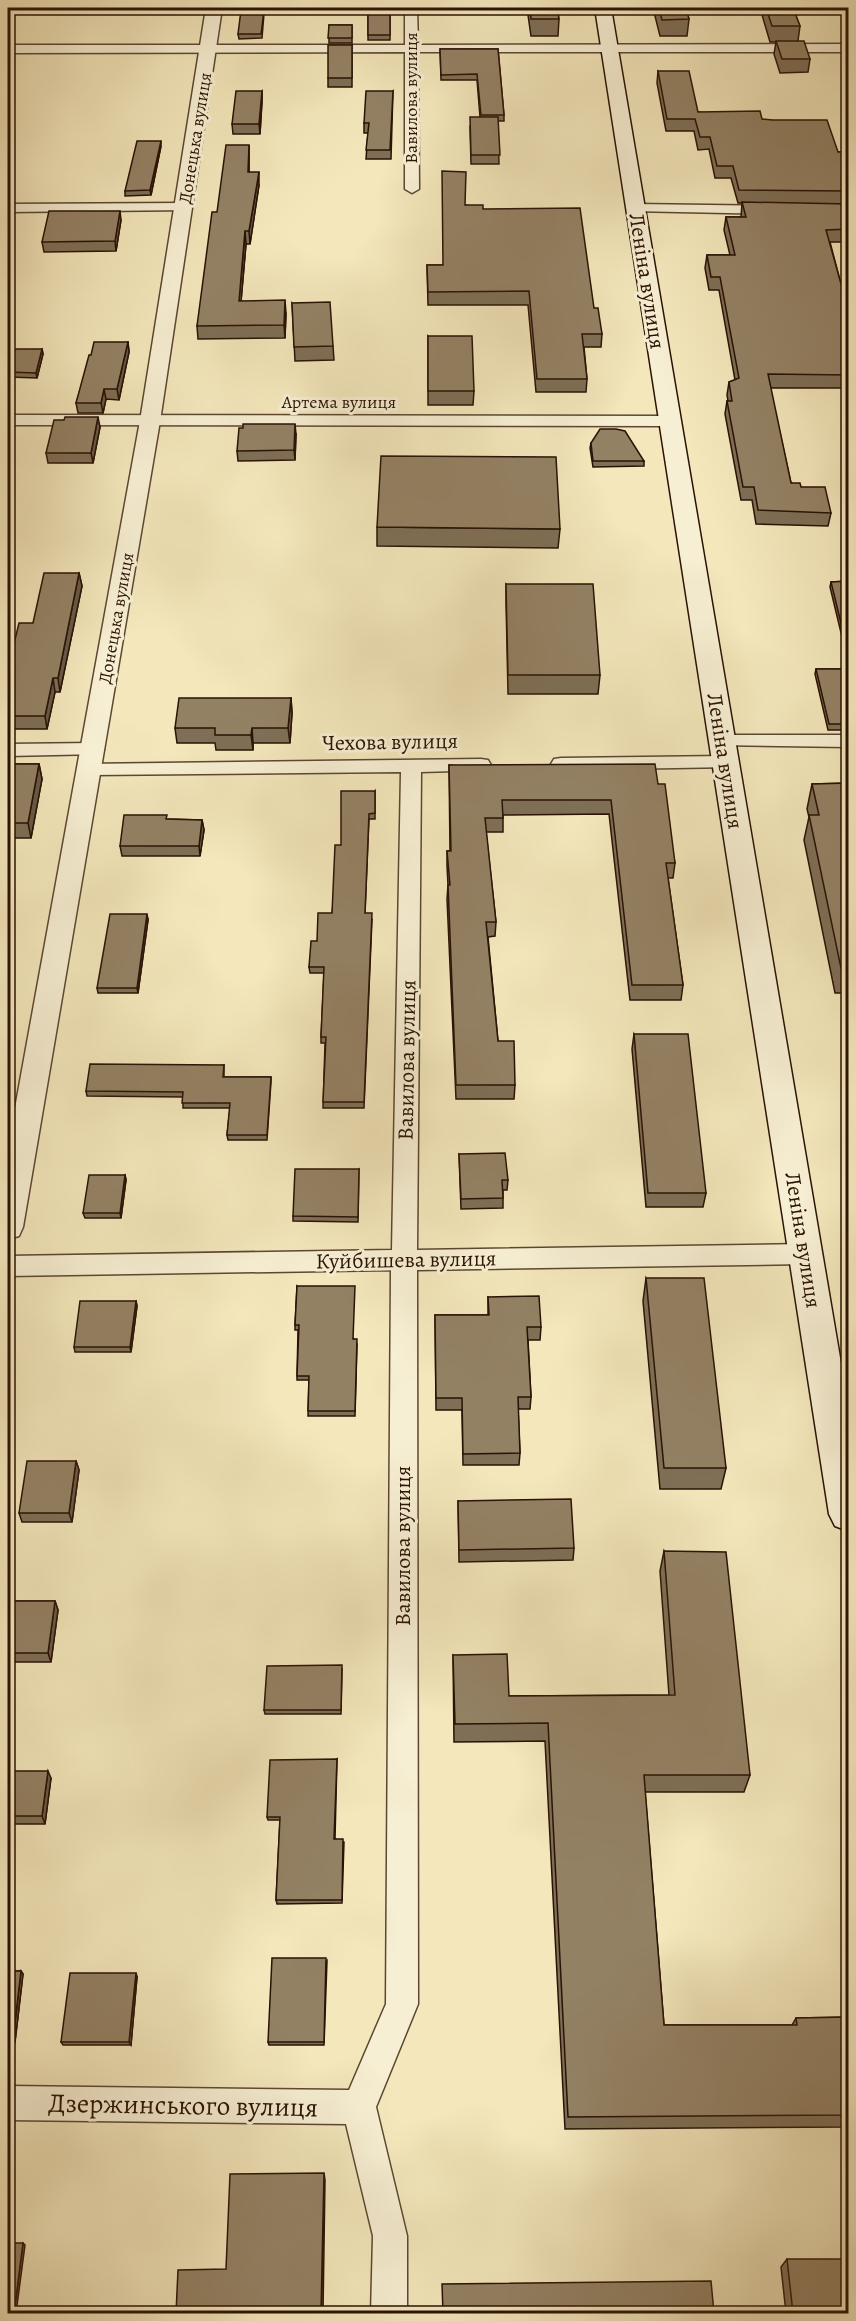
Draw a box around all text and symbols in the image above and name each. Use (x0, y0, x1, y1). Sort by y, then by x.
street label: Вавилова вулиця (399, 32, 423, 164)
street label: Донецька вулиця (173, 70, 217, 206)
street label: Леніна вулиця (621, 211, 673, 351)
street label: Артема вулиця (281, 390, 396, 414)
street label: Донецька вулиця (93, 550, 139, 686)
street label: Леніна вулиця (699, 691, 751, 831)
street label: Чехова вулиця (322, 726, 458, 758)
street label: Вавилова вулиця (391, 979, 423, 1141)
street label: Леніна вулиця (777, 1170, 829, 1310)
street label: Куйбишева вулиця (315, 1243, 497, 1277)
street label: Вавилова вулиця (388, 1466, 418, 1626)
street label: Дзержинського вулиця (48, 2085, 318, 2125)

